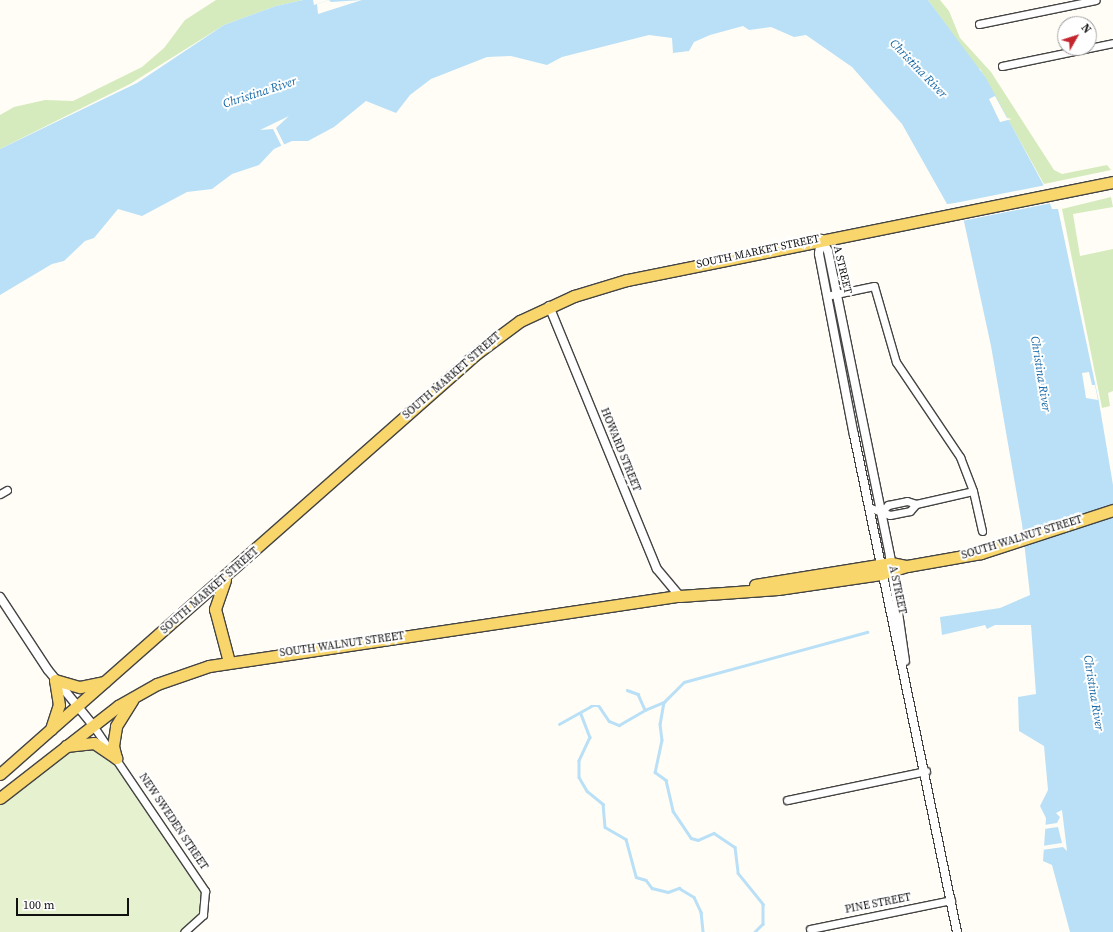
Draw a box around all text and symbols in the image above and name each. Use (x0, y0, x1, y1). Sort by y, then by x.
north arrow (1057, 16, 1097, 56)
text: N (1078, 21, 1094, 37)
water label: Christina River (886, 37, 950, 101)
water label: Christina River (221, 74, 299, 112)
street label: SOUTH MARKET STREET (695, 232, 821, 272)
street label: A STREET (830, 245, 854, 295)
street label: SOUTH MARKET STREET (400, 330, 504, 422)
water label: Christina River (1027, 335, 1053, 413)
street label: HOWARD STREET (597, 406, 643, 494)
street label: SOUTH WALNUT STREET (960, 513, 1084, 563)
street label: SOUTH MARKET STREET (158, 545, 262, 637)
street label: A STREET (885, 565, 909, 615)
street label: SOUTH WALNUT STREET (279, 630, 405, 660)
water label: Christina River (1080, 654, 1106, 732)
street label: NEW SWEDEN STREET (136, 771, 210, 873)
scale bar (18, 890, 131, 916)
street label: PINE STREET (844, 891, 912, 917)
text: 100 m (23, 897, 55, 913)

